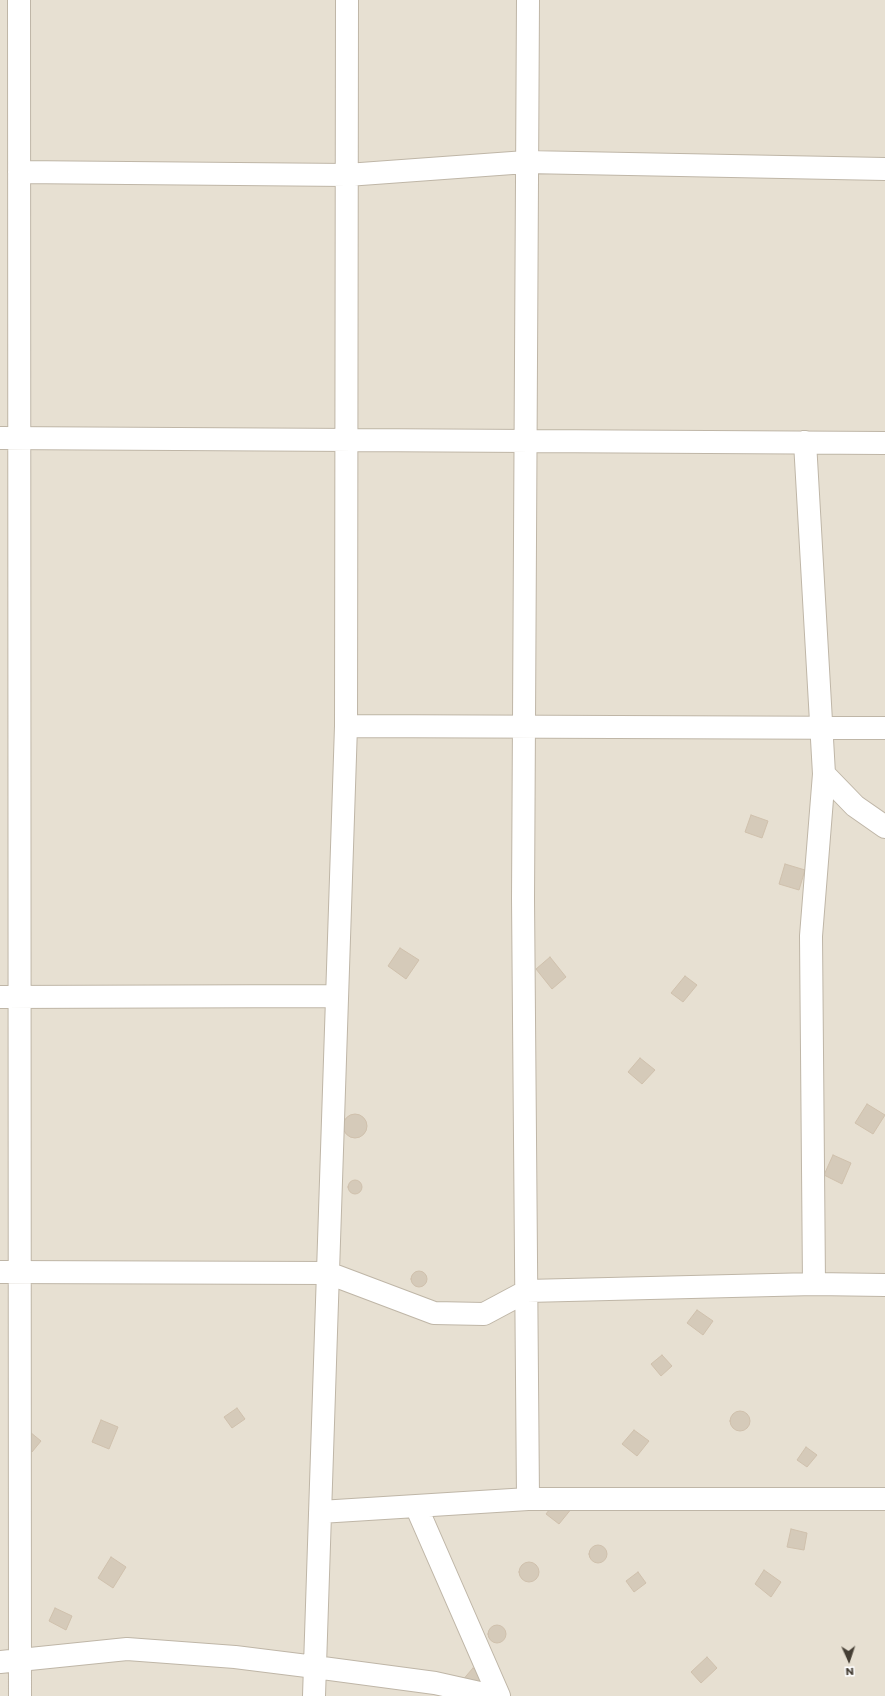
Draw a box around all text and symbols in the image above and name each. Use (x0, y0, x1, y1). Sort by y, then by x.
north arrow (829, 1640, 869, 1680)
text: N (845, 1664, 854, 1680)

